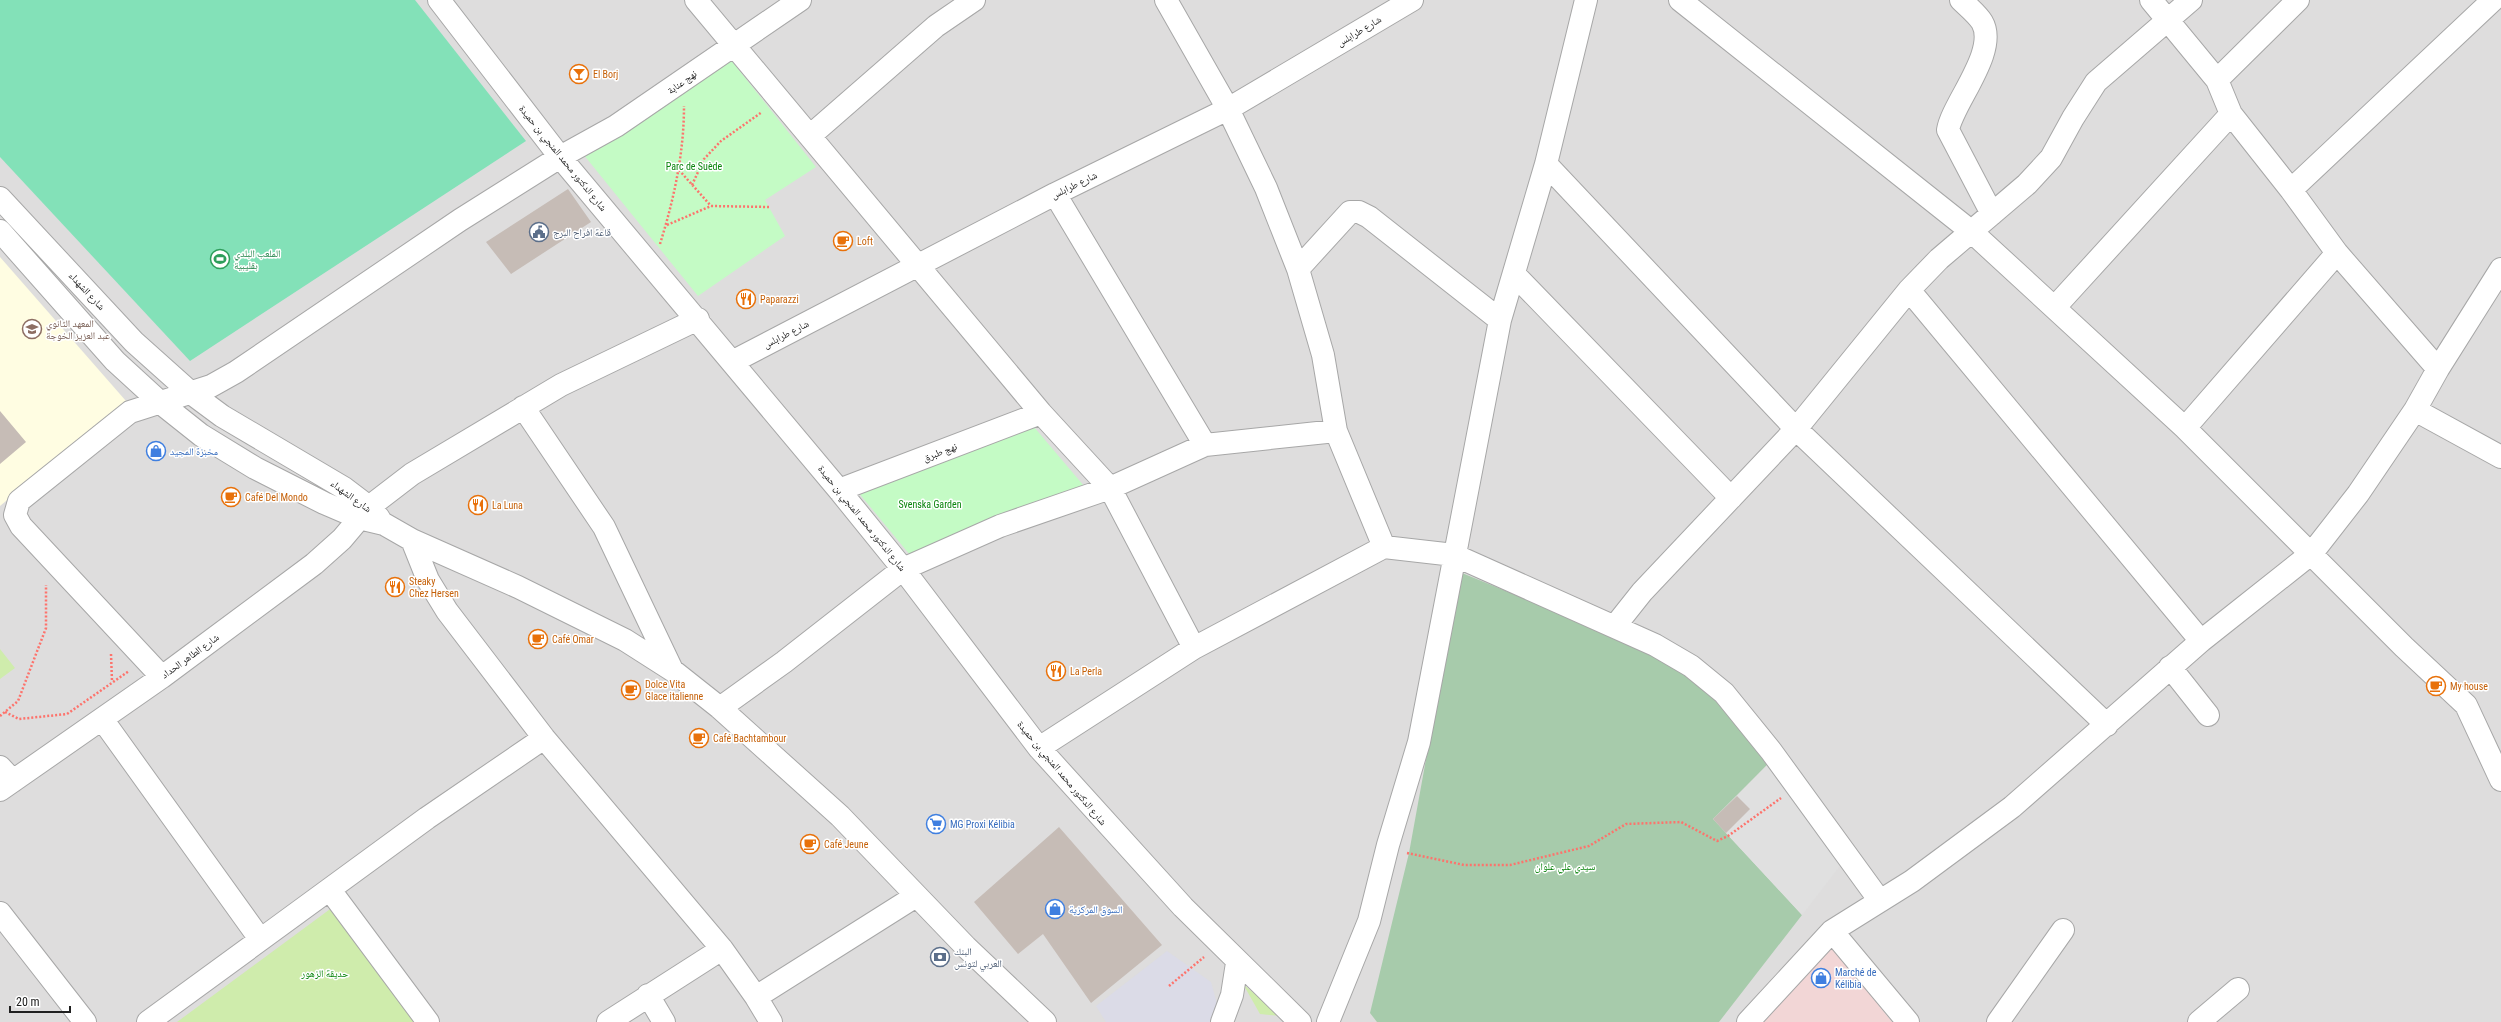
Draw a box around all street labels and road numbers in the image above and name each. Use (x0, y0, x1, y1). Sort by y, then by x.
street label: شارع طرابلس (1335, 13, 1384, 49)
street label: نهج عنابة (665, 68, 699, 97)
street label: شارع الدكتور محمد المنجي بن حميدة (515, 103, 609, 215)
street label: شارع طرابلس (1049, 169, 1100, 202)
street label: شارع الشهداء (66, 270, 108, 313)
street label: شارع طرابلس (761, 318, 811, 351)
street label: نهج طبرق (921, 440, 959, 464)
street label: شارع الدكتور محمد المنجي بن حميدة (814, 463, 908, 575)
street label: شارع الشهداء (328, 478, 374, 516)
street label: شارع الطاهر الحداد (159, 631, 222, 681)
street label: شارع الدكتور محمد المنجي بن حميدة (1013, 719, 1109, 829)

